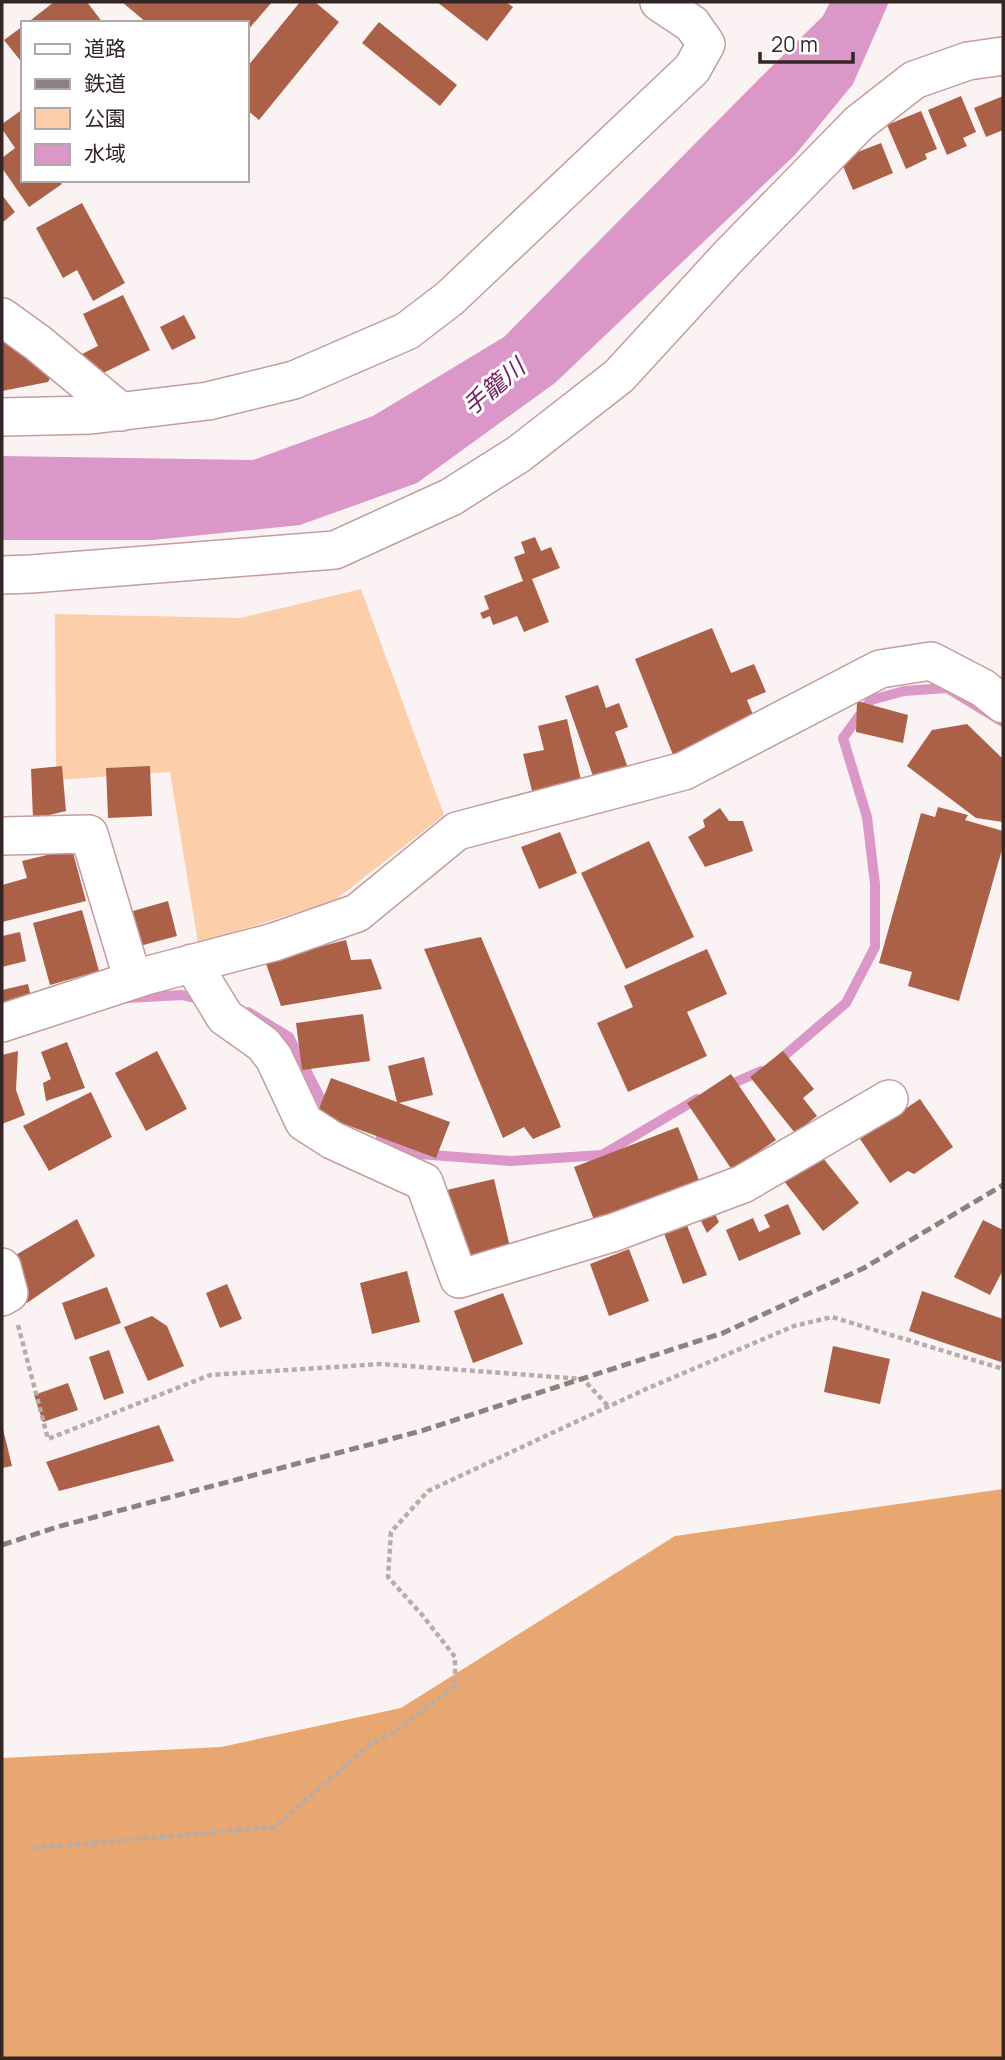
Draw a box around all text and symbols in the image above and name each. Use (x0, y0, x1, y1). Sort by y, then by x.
legend (21, 21, 248, 182)
scale bar (760, 21, 853, 65)
text: 20 m (771, 30, 818, 58)
text: 道路 (84, 34, 126, 62)
text: 鉄道 (84, 69, 126, 97)
text: 公園 (84, 104, 126, 132)
text: 水域 (84, 139, 126, 167)
water label: 手籠川 (455, 348, 534, 422)

